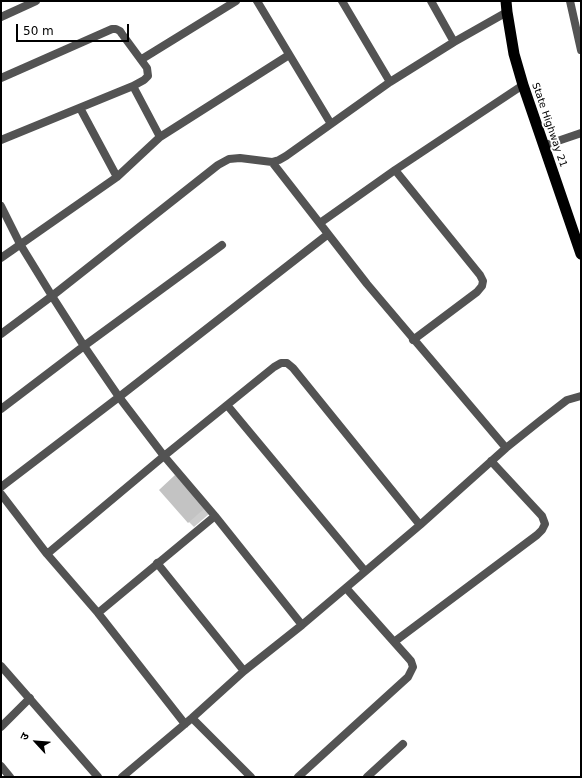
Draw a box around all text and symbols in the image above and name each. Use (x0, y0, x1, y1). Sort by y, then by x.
scale bar (18, 16, 131, 42)
text: 50 m (23, 24, 54, 38)
street label: State Highway 21 (529, 81, 569, 169)
north arrow (16, 722, 56, 762)
text: उ (18, 731, 32, 742)

